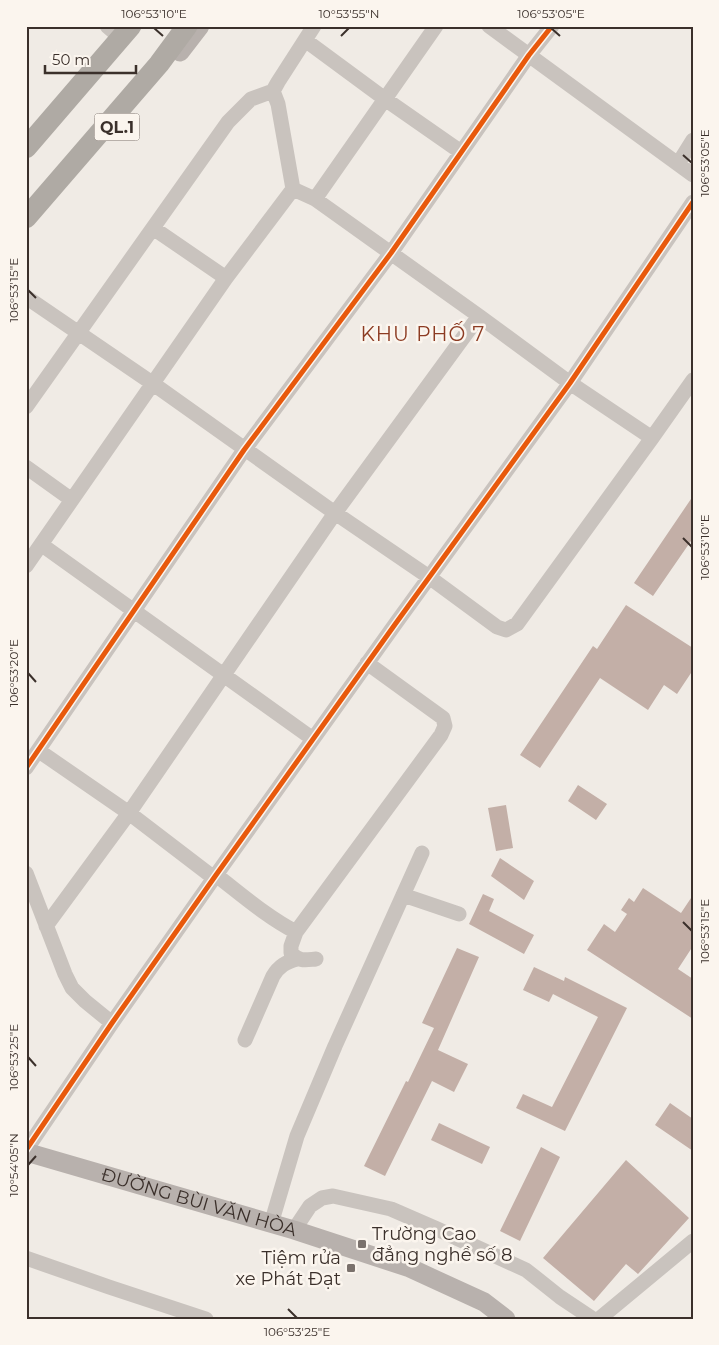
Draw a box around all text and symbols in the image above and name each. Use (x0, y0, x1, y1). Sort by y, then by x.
text: 106°53'10"E (121, 6, 187, 21)
text: 10°53'55"N (318, 6, 380, 21)
text: 106°53'05"E (517, 6, 585, 21)
scale bar (45, 42, 136, 74)
text: 50 m (52, 50, 90, 69)
road number: QL.1 (94, 114, 140, 140)
text: 106°53'05"E (697, 129, 712, 197)
text: 106°53'15"E (6, 258, 21, 322)
district label: KHU PHỐ 7 (361, 321, 485, 346)
text: 106°53'10"E (697, 514, 712, 580)
text: 106°53'20"E (6, 639, 21, 707)
text: 106°53'15"E (697, 899, 712, 963)
text: 106°53'25"E (6, 1024, 21, 1090)
text: 10°54'05"N (6, 1133, 21, 1197)
street label: ĐƯỜNG BÙI VĂN HÒA (99, 1163, 299, 1241)
place label: Trường Cao đẳng nghề số 8 (372, 1223, 513, 1266)
marker: Trường Cao đẳng nghề số 8 (356, 1238, 368, 1250)
place label: Tiệm rửa xe Phát Đạt (235, 1247, 341, 1290)
marker: Tiệm rửa xe Phát Đạt (345, 1262, 357, 1274)
text: 106°53'25"E (264, 1324, 330, 1339)

